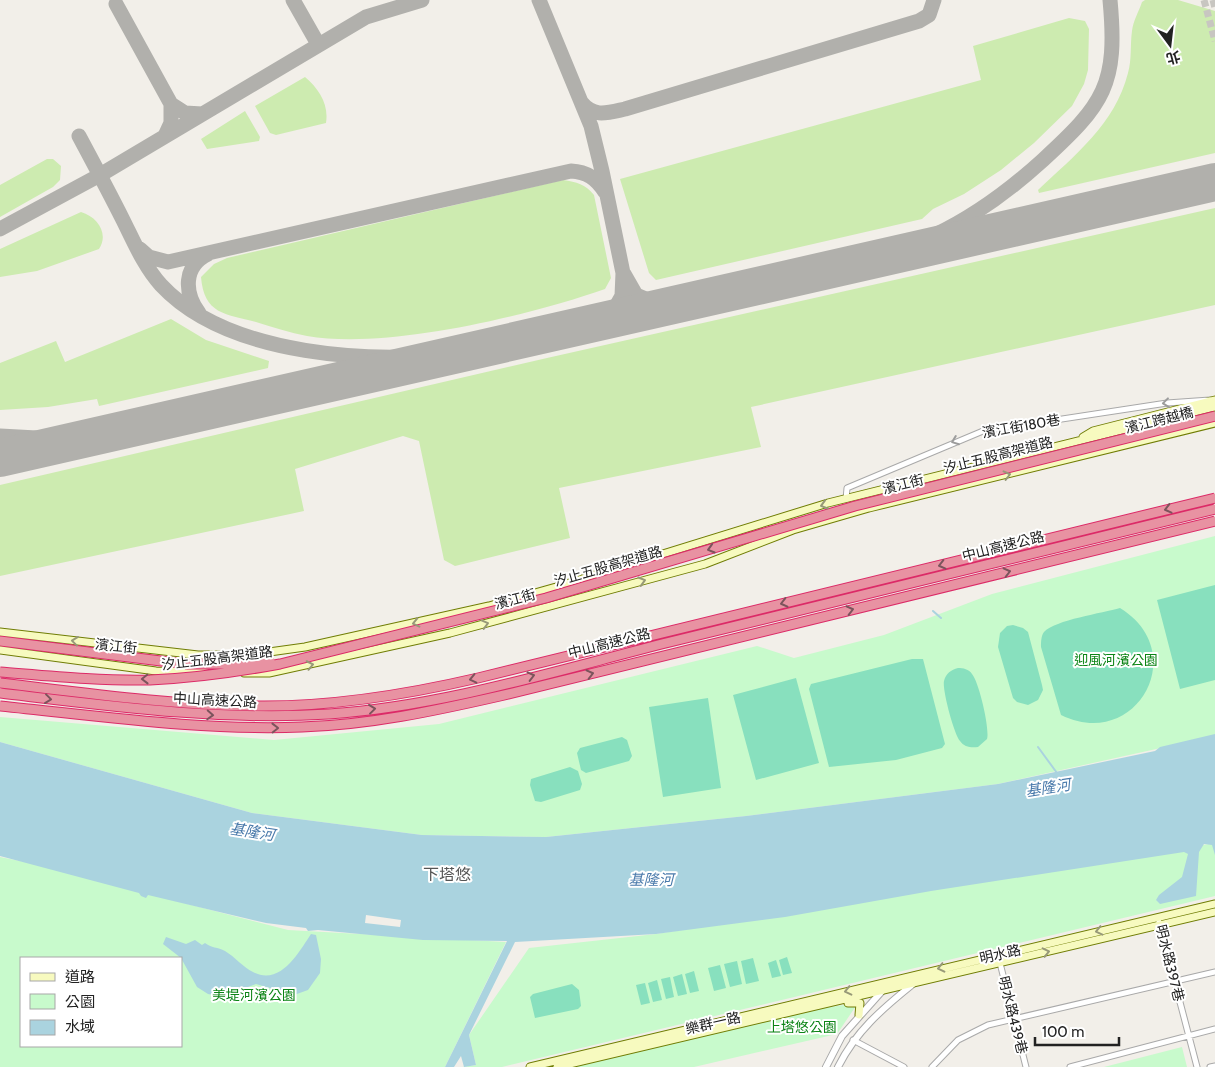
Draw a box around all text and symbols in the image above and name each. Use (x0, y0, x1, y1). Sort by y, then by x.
north arrow (1145, 20, 1195, 70)
text: 北 (1164, 47, 1182, 68)
one-way arrow (1162, 397, 1170, 408)
street label: 濱江跨越橋 (1123, 403, 1195, 437)
street label: 濱江街180巷 (981, 410, 1061, 442)
street label: 汐止五股高架道路 (941, 433, 1055, 477)
one-way arrow (952, 435, 960, 445)
street label: 濱江街 (880, 470, 926, 498)
one-way arrow (1002, 470, 1011, 481)
one-way arrow (820, 499, 829, 509)
one-way arrow (1164, 504, 1172, 514)
street label: 中山高速公路 (960, 527, 1046, 565)
street label: 汐止五股高架道路 (552, 542, 664, 590)
one-way arrow (708, 544, 716, 554)
one-way arrow (937, 559, 946, 570)
one-way arrow (1003, 567, 1011, 577)
one-way arrow (638, 576, 647, 587)
street label: 濱江街 (492, 585, 538, 613)
one-way arrow (779, 597, 788, 608)
one-way arrow (845, 605, 854, 616)
one-way arrow (411, 617, 420, 628)
one-way arrow (481, 619, 489, 629)
street label: 中山高速公路 (566, 624, 652, 662)
street label: 濱江街 (94, 635, 138, 657)
one-way arrow (71, 636, 79, 647)
street label: 汐止五股高架道路 (160, 642, 274, 674)
park label: 迎風河濱公園 (1074, 651, 1158, 669)
one-way arrow (306, 660, 315, 671)
one-way arrow (585, 669, 594, 680)
one-way arrow (527, 671, 536, 682)
one-way arrow (141, 674, 149, 685)
one-way arrow (469, 674, 478, 684)
street label: 中山高速公路 (173, 689, 257, 711)
one-way arrow (45, 693, 53, 704)
one-way arrow (369, 704, 377, 715)
one-way arrow (206, 709, 214, 720)
one-way arrow (271, 722, 279, 733)
water label: 基隆河 (1024, 775, 1075, 800)
water label: 基隆河 (228, 820, 279, 845)
district label: 下塔悠 (423, 865, 471, 884)
water label: 基隆河 (628, 871, 676, 889)
street label: 明水路397巷 (1152, 923, 1188, 1003)
one-way arrow (1095, 925, 1104, 936)
street label: 明水路 (978, 941, 1022, 967)
one-way arrow (1041, 947, 1050, 958)
legend (20, 957, 182, 1047)
one-way arrow (937, 962, 946, 973)
text: 道路 (65, 968, 95, 986)
street label: 明水路439巷 (995, 974, 1031, 1056)
one-way arrow (844, 985, 853, 996)
park label: 美堤河濱公園 (212, 986, 296, 1004)
text: 公園 (65, 993, 95, 1011)
street label: 樂群一路 (684, 1008, 742, 1038)
scale bar (1035, 1014, 1119, 1046)
text: 水域 (65, 1018, 95, 1036)
park label: 上塔悠公園 (767, 1018, 837, 1036)
text: 100 m (1042, 1023, 1084, 1041)

